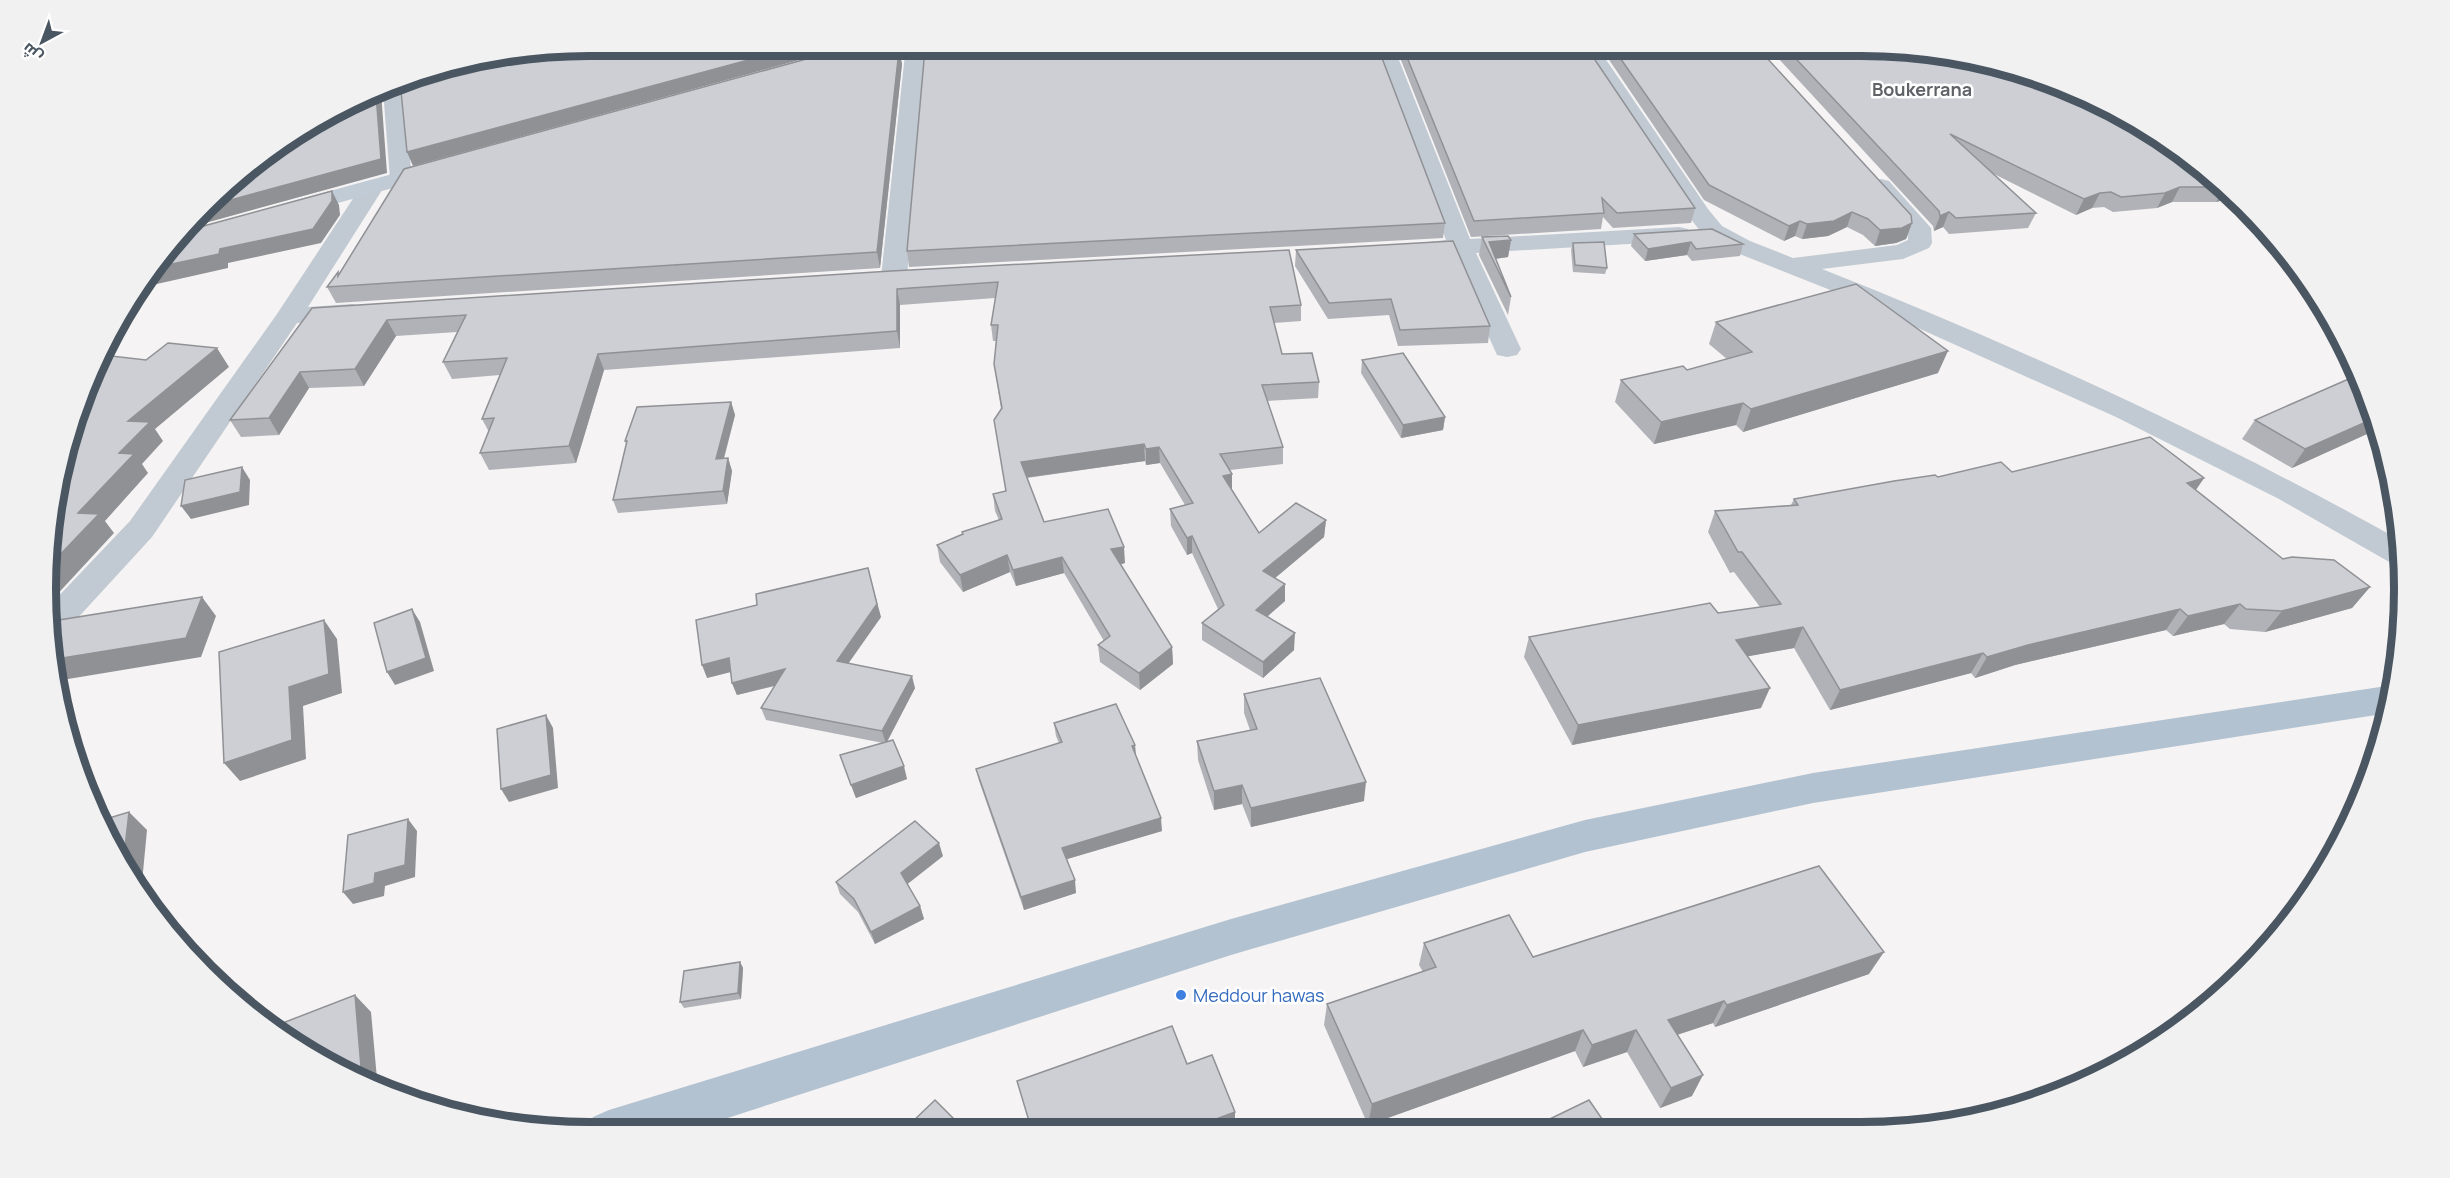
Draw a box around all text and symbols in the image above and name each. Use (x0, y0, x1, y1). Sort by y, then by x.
north arrow (12, 12, 72, 72)
text: ش (17, 38, 47, 68)
district label: Boukerrana (1872, 77, 1972, 101)
place label: Meddour hawas (1193, 983, 1324, 1007)
marker: Meddour hawas (1174, 988, 1188, 1002)

